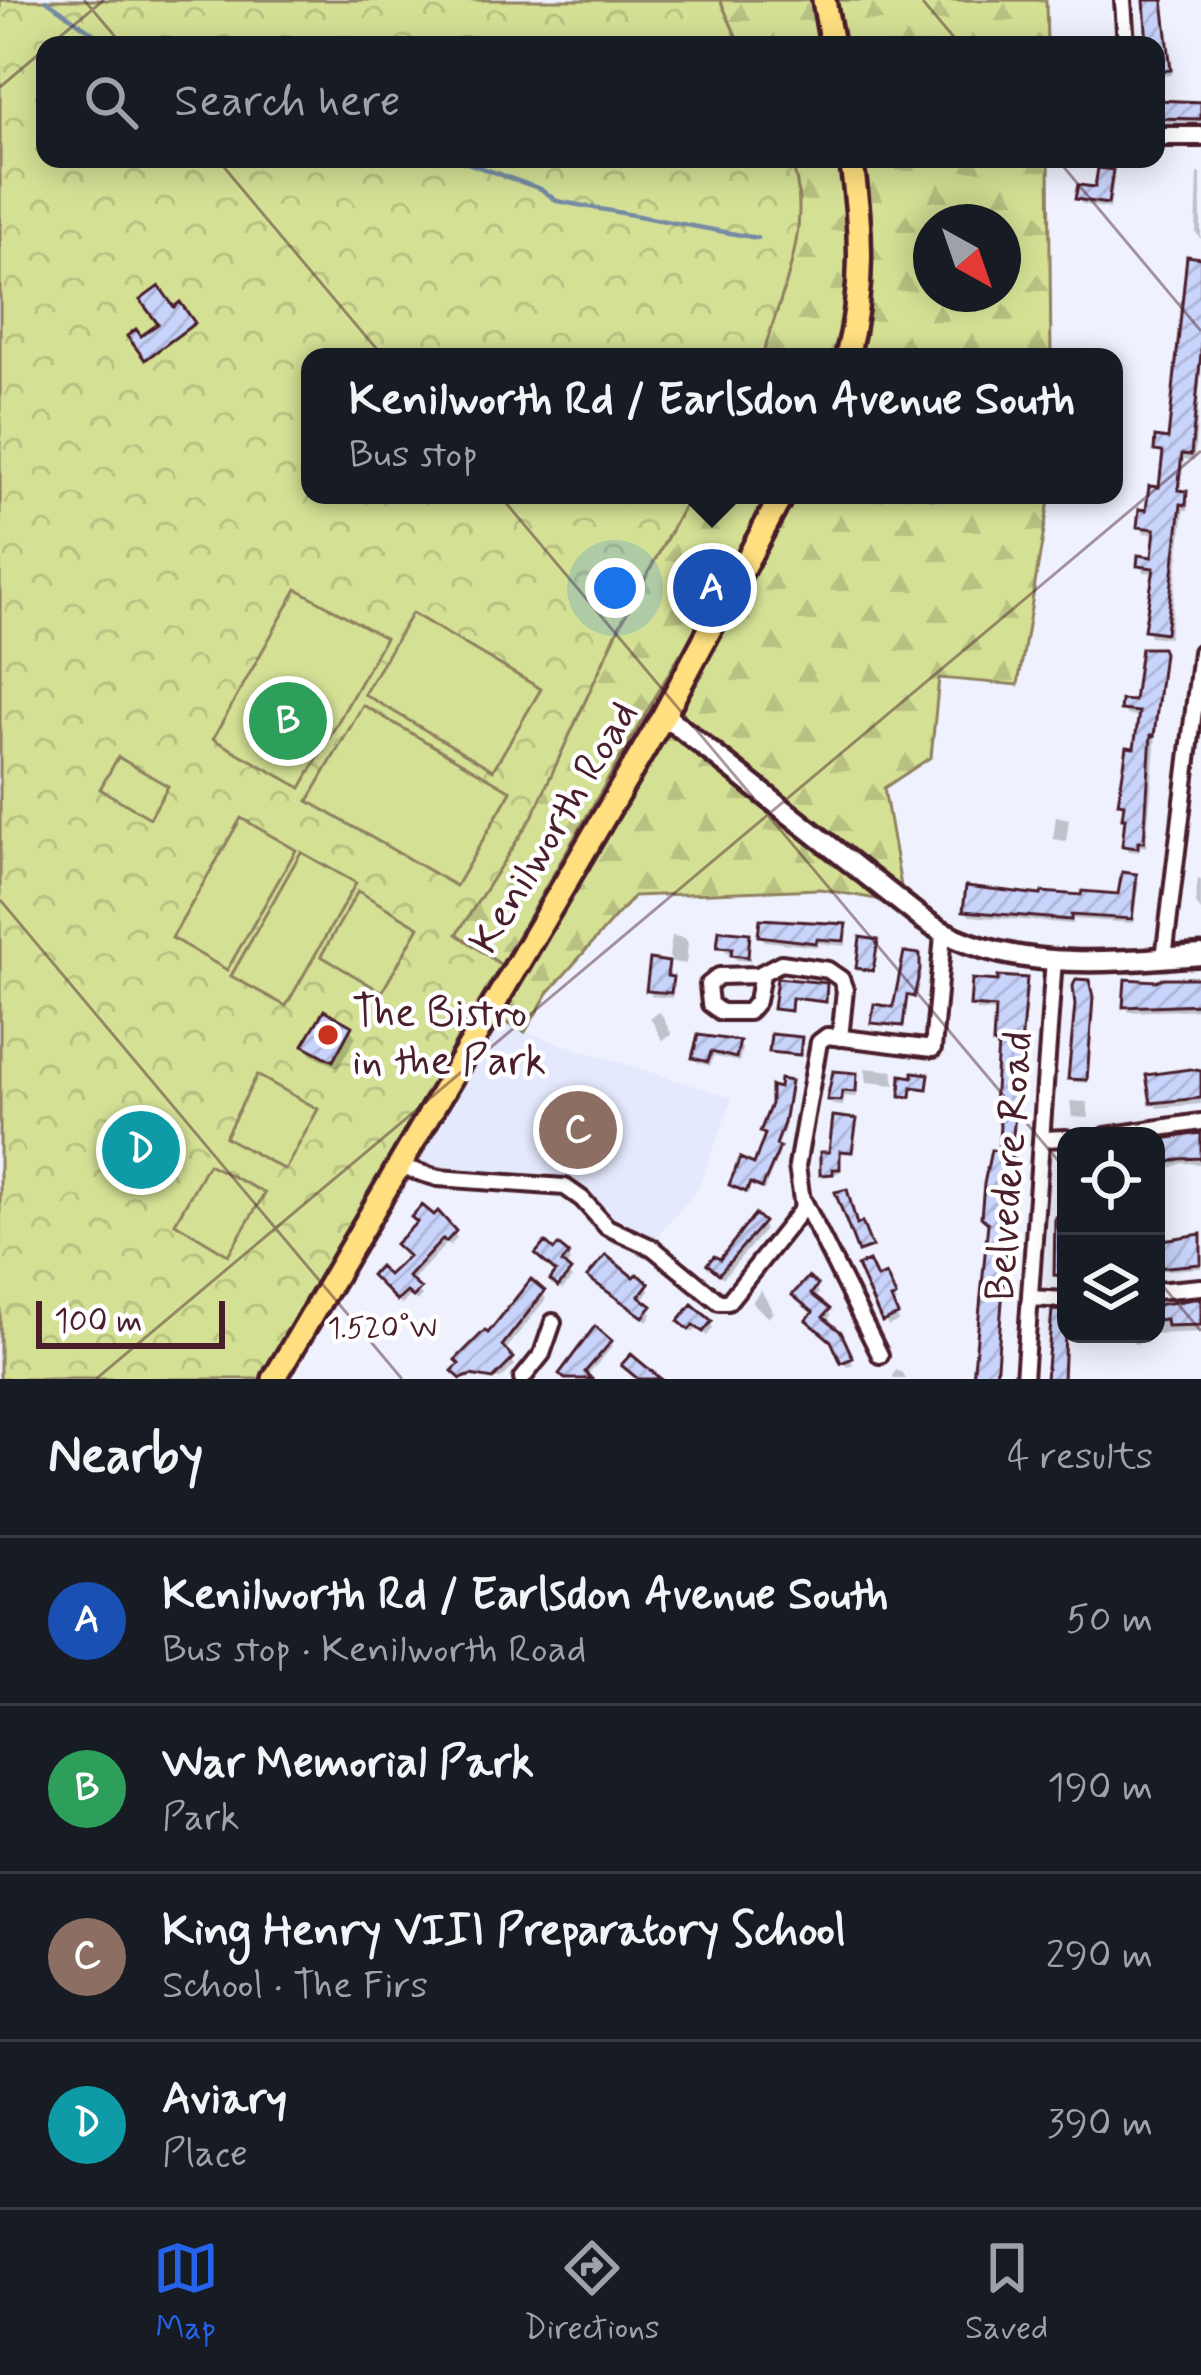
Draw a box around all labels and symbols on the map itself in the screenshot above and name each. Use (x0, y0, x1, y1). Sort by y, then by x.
north arrow (913, 204, 1021, 312)
pin: A (673, 543, 751, 633)
your location (585, 558, 645, 618)
pin: B (249, 676, 327, 766)
street label: Kenilworth Road (458, 691, 652, 964)
place label: The Bistro in the Park (352, 987, 546, 1090)
marker: The Bistro in the Park (315, 1022, 341, 1048)
street label: Belvedere Road (974, 1030, 1047, 1303)
pin: C (539, 1085, 617, 1175)
pin: D (102, 1105, 180, 1195)
scale bar (36, 1295, 225, 1348)
text: 1.520°W (327, 1309, 437, 1348)

